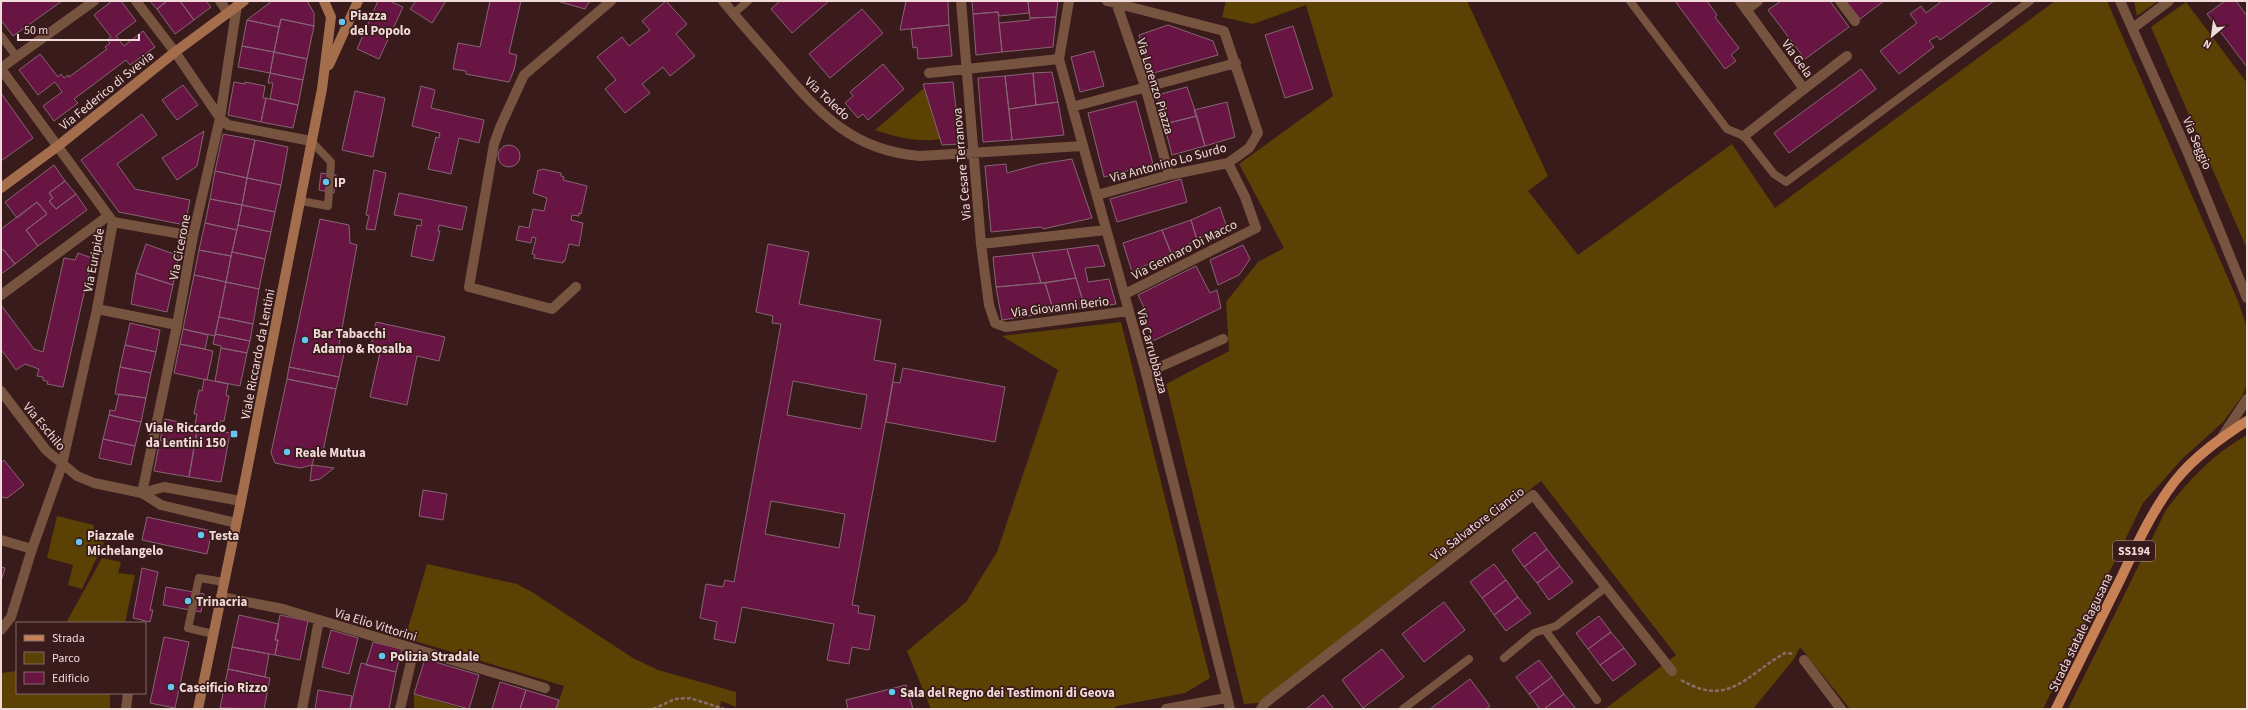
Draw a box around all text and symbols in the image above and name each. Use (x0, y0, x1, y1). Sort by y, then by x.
place label: Piazza del Popolo (350, 7, 411, 40)
scale bar (18, 16, 139, 42)
north arrow (2192, 16, 2232, 56)
marker: Piazza del Popolo (337, 17, 347, 27)
text: 50 m (24, 22, 48, 39)
street label: Via Lorenzo Piazza (1132, 36, 1178, 137)
street label: Via Gela (1777, 36, 1817, 81)
text: N (2201, 36, 2214, 53)
street label: Via Federico di Svevia (56, 47, 158, 135)
street label: Via Toledo (801, 73, 854, 124)
street label: Via Cesare Terranova (948, 107, 976, 221)
street label: Via Seggio (2178, 114, 2216, 173)
street label: Via Antonino Lo Surdo (1108, 139, 1229, 187)
place label: IP (334, 174, 346, 192)
marker: IP (321, 177, 331, 187)
street label: Via Cicerone (165, 213, 195, 282)
street label: Via Gennaro Di Macco (1128, 215, 1240, 284)
street label: Via Euripide (79, 227, 109, 294)
street label: Viale Riccardo da Lentini (236, 287, 279, 421)
street label: Via Giovanni Berio (1010, 292, 1110, 322)
street label: Via Carrubbazza (1132, 307, 1172, 396)
place label: Bar Tabacchi Adamo & Rosalba (312, 325, 413, 358)
marker: Bar Tabacchi Adamo & Rosalba (300, 335, 310, 345)
street label: Via Eschilo (19, 399, 70, 455)
place label: Viale Riccardo da Lentini 150 (144, 419, 226, 452)
marker: Viale Riccardo da Lentini 150 (229, 429, 239, 439)
place label: Reale Mutua (295, 444, 366, 462)
marker: Reale Mutua (282, 447, 292, 457)
street label: Via Salvatore Ciancio (1427, 483, 1528, 565)
place label: Piazzale Michelangelo (87, 527, 163, 560)
place label: Testa (209, 527, 239, 545)
marker: Testa (196, 530, 206, 540)
marker: Piazzale Michelangelo (74, 537, 84, 547)
road number: SS194 (2113, 541, 2155, 561)
street label: Strada statale Ragusana (2044, 570, 2117, 695)
place label: Trinacria (196, 593, 248, 611)
marker: Trinacria (183, 596, 193, 606)
street label: Via Elio Vittorini (332, 604, 419, 646)
legend (16, 622, 146, 694)
text: Strada (52, 630, 85, 647)
place label: Polizia Stradale (390, 648, 480, 666)
text: Parco (52, 650, 80, 667)
marker: Polizia Stradale (377, 651, 387, 661)
text: Edificio (52, 670, 89, 687)
place label: Caseificio Rizzo (179, 679, 268, 697)
marker: Caseificio Rizzo (166, 682, 176, 692)
place label: Sala del Regno dei Testimoni di Geova (900, 684, 1115, 702)
marker: Sala del Regno dei Testimoni di Geova (887, 687, 897, 697)

